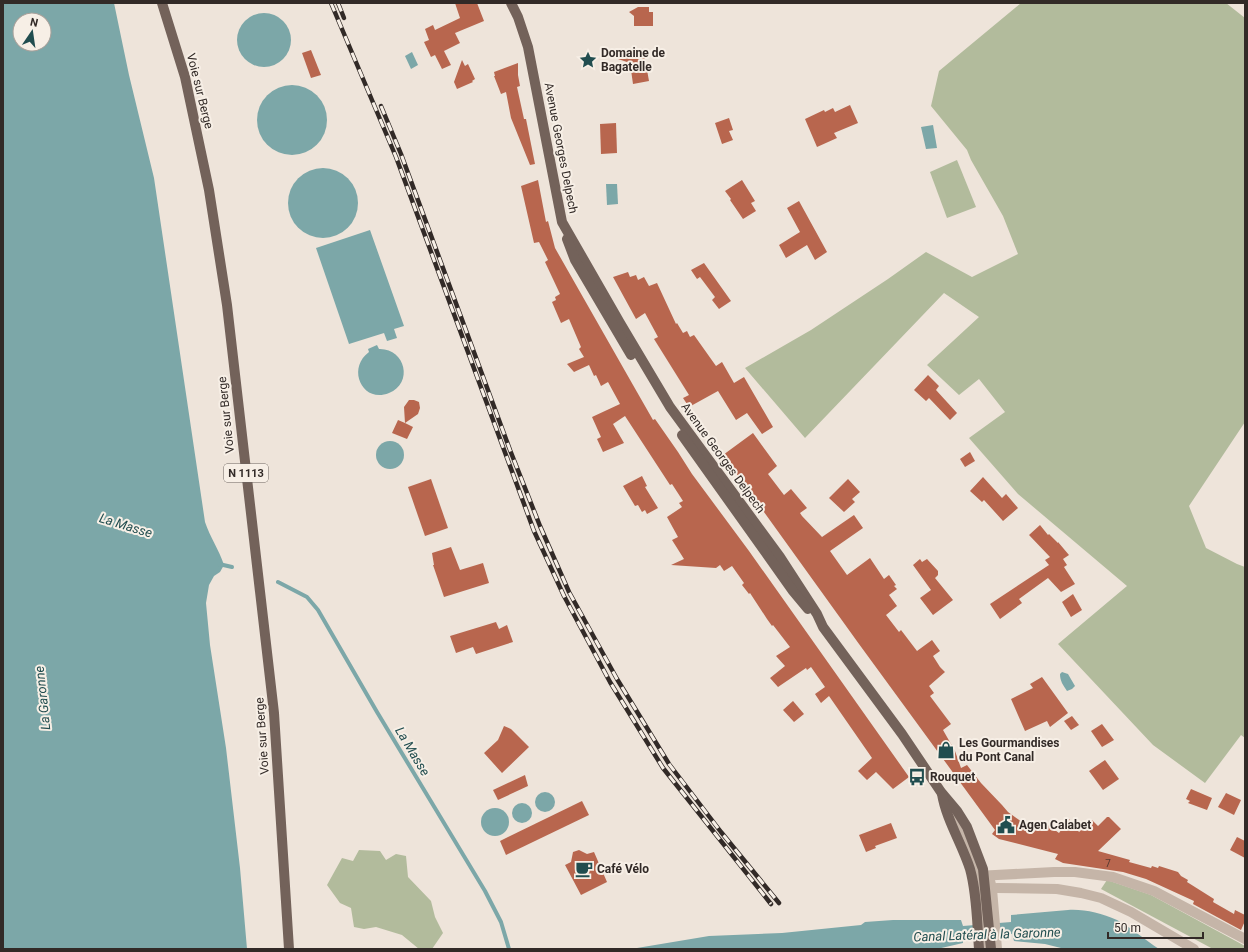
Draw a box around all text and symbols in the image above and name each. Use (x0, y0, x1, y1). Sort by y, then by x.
north arrow (12, 12, 52, 52)
text: N (29, 16, 40, 30)
place label: Domaine de Bagatelle (601, 46, 666, 74)
place icon: Domaine de Bagatelle (578, 50, 598, 70)
street label: Voie sur Berge (184, 52, 216, 130)
street label: Avenue Georges Delpech (541, 81, 581, 215)
street label: Voie sur Berge (215, 376, 237, 454)
street label: Avenue Georges Delpech (678, 400, 768, 516)
road number: N 1113 (224, 464, 268, 482)
water label: La Masse (98, 510, 154, 541)
water label: La Garonne (32, 665, 53, 731)
street label: Voie sur Berge (252, 697, 272, 775)
water label: La Masse (392, 724, 433, 779)
place label: Les Gourmandises du Pont Canal (959, 736, 1059, 764)
shop icon: Les Gourmandises du Pont Canal (936, 740, 956, 760)
bus stop icon: Rouquet (907, 767, 927, 787)
place label: Rouquet (930, 770, 975, 784)
public building icon: Agen Calabet (996, 815, 1016, 835)
place label: Agen Calabet (1019, 818, 1091, 832)
house number: 7 (1105, 858, 1111, 869)
cafe icon: Café Vélo (574, 859, 594, 879)
place label: Café Vélo (597, 862, 649, 876)
scale bar (1108, 914, 1203, 940)
text: 50 m (1114, 921, 1141, 935)
water label: Canal Latéral à la Garonne (913, 924, 1061, 945)

